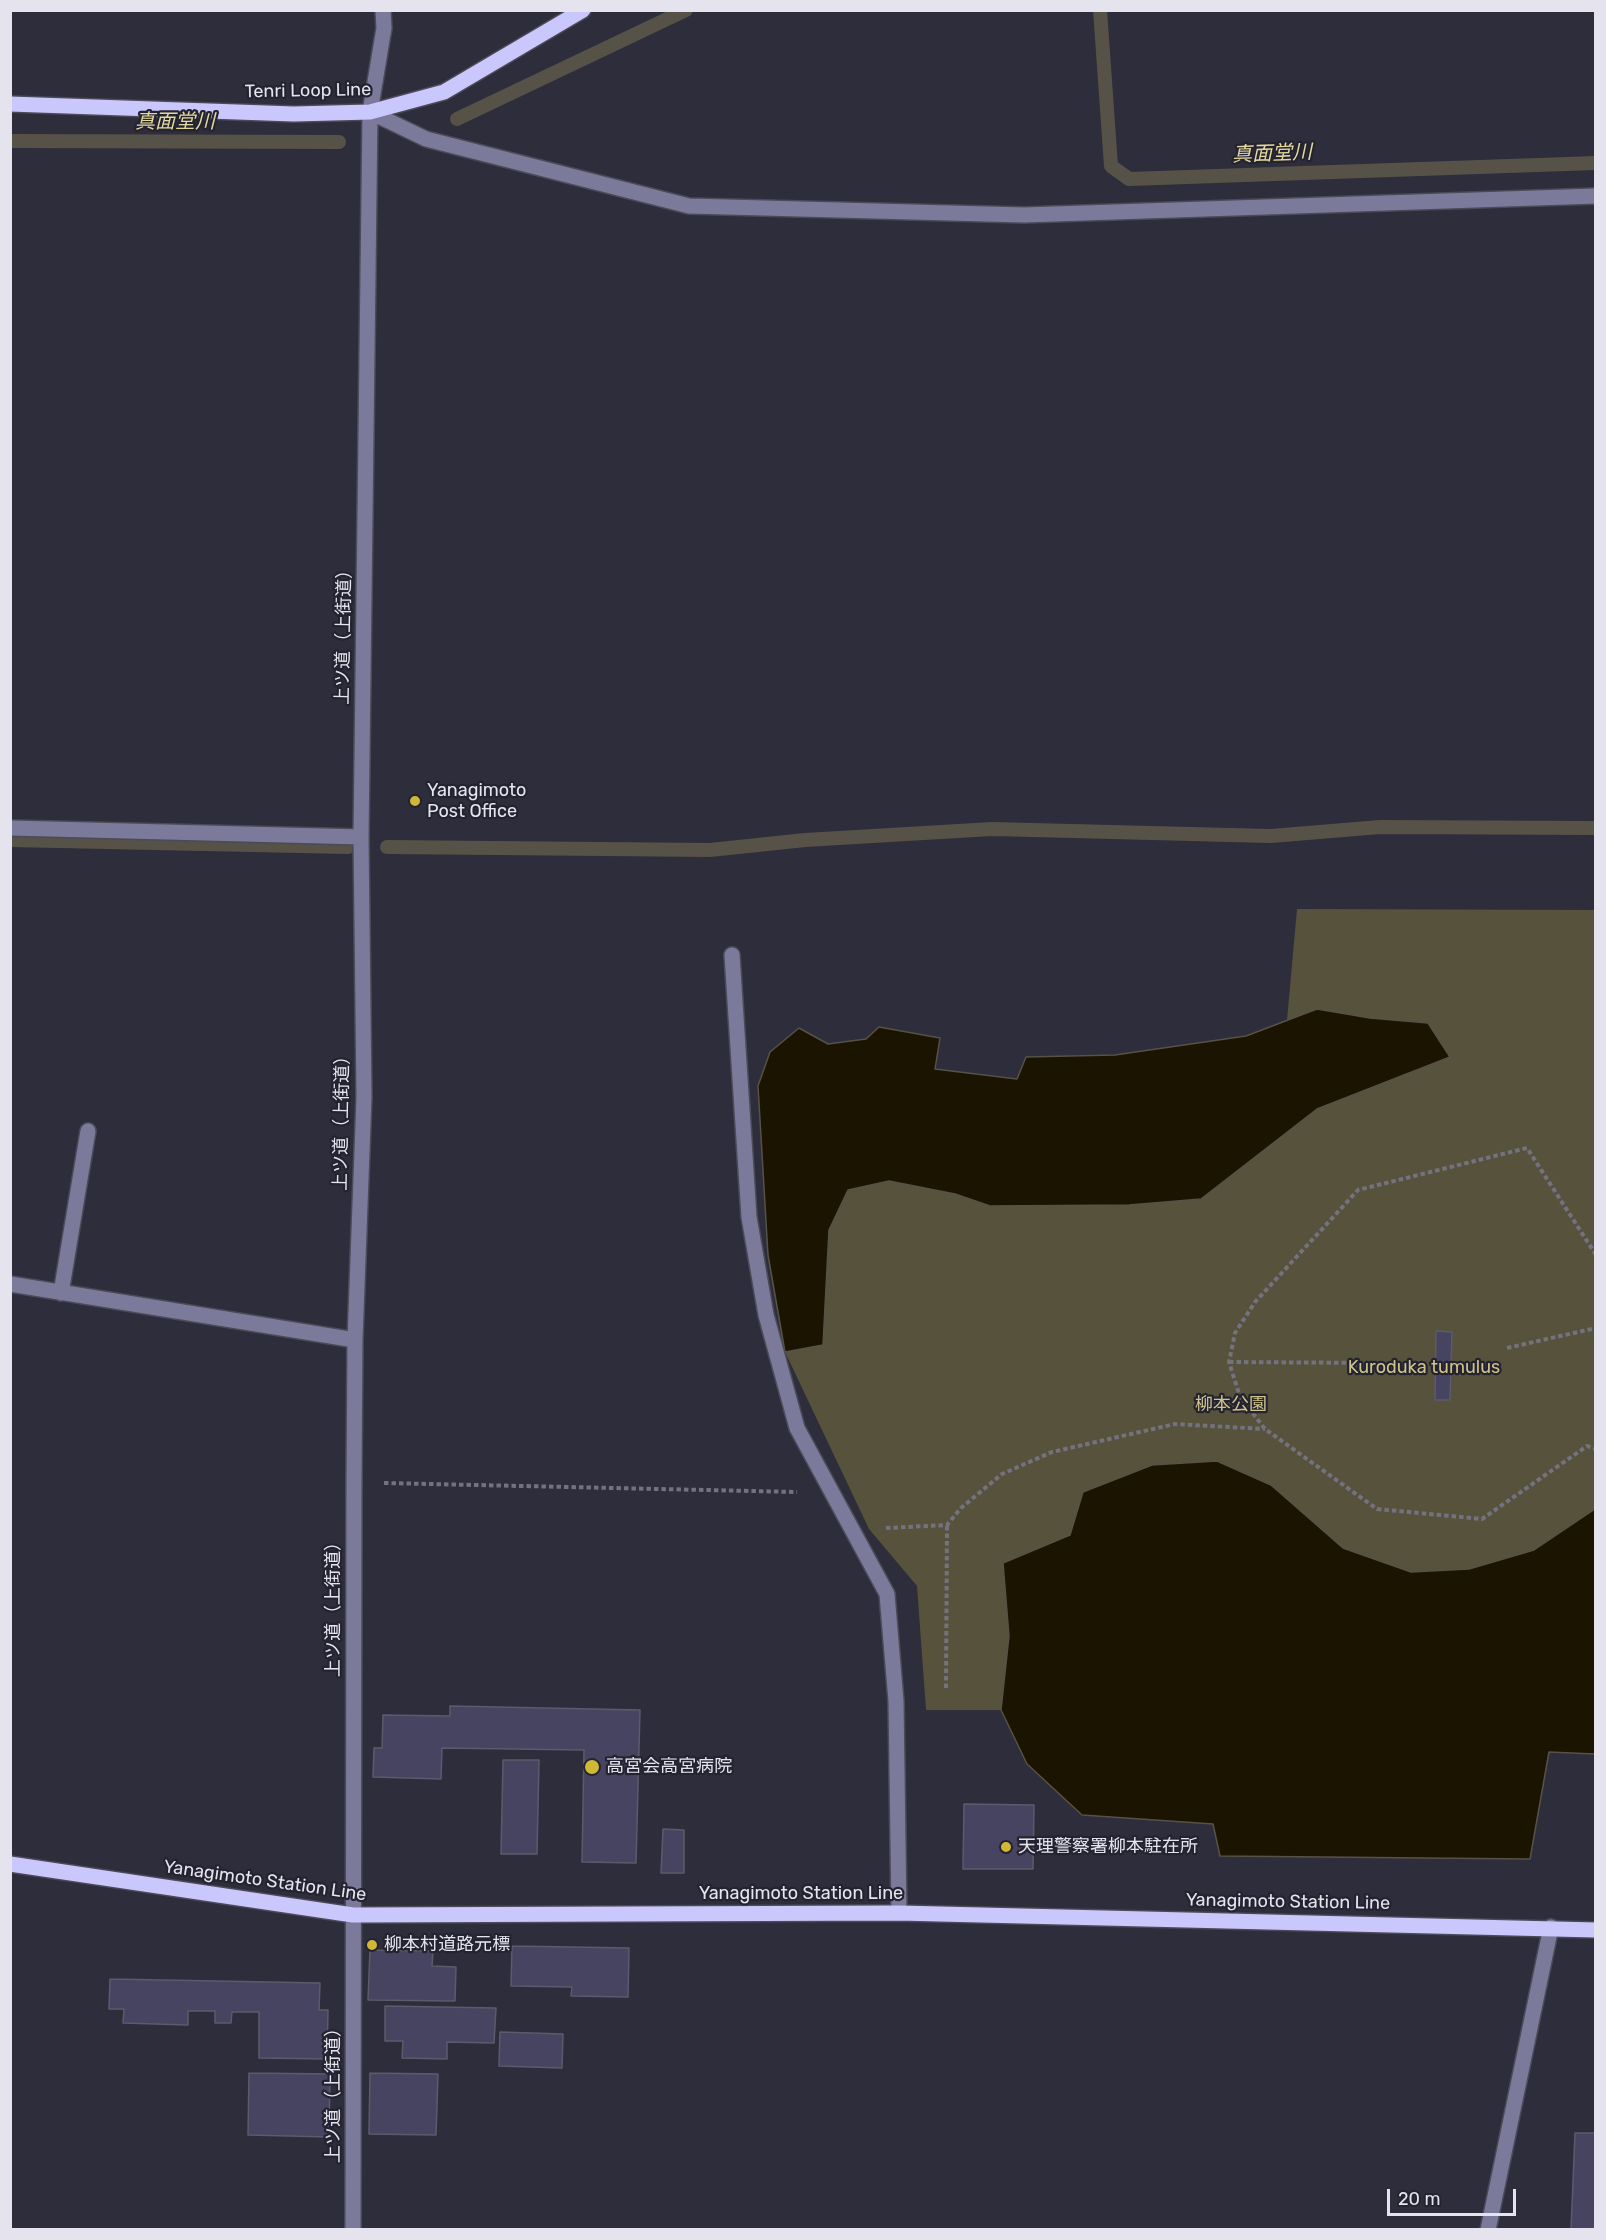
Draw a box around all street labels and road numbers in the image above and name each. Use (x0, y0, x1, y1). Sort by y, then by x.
street label: Tenri Loop Line (245, 79, 371, 103)
street label: 上ツ道（上街道） (332, 561, 356, 705)
street label: 上ツ道（上街道） (330, 1047, 354, 1191)
street label: 上ツ道（上街道） (323, 1533, 345, 1677)
street label: Yanagimoto Station Line (162, 1856, 368, 1906)
street label: Yanagimoto Station Line (699, 1883, 903, 1905)
street label: Yanagimoto Station Line (1186, 1889, 1390, 1915)
street label: 上ツ道（上街道） (323, 2019, 345, 2163)

